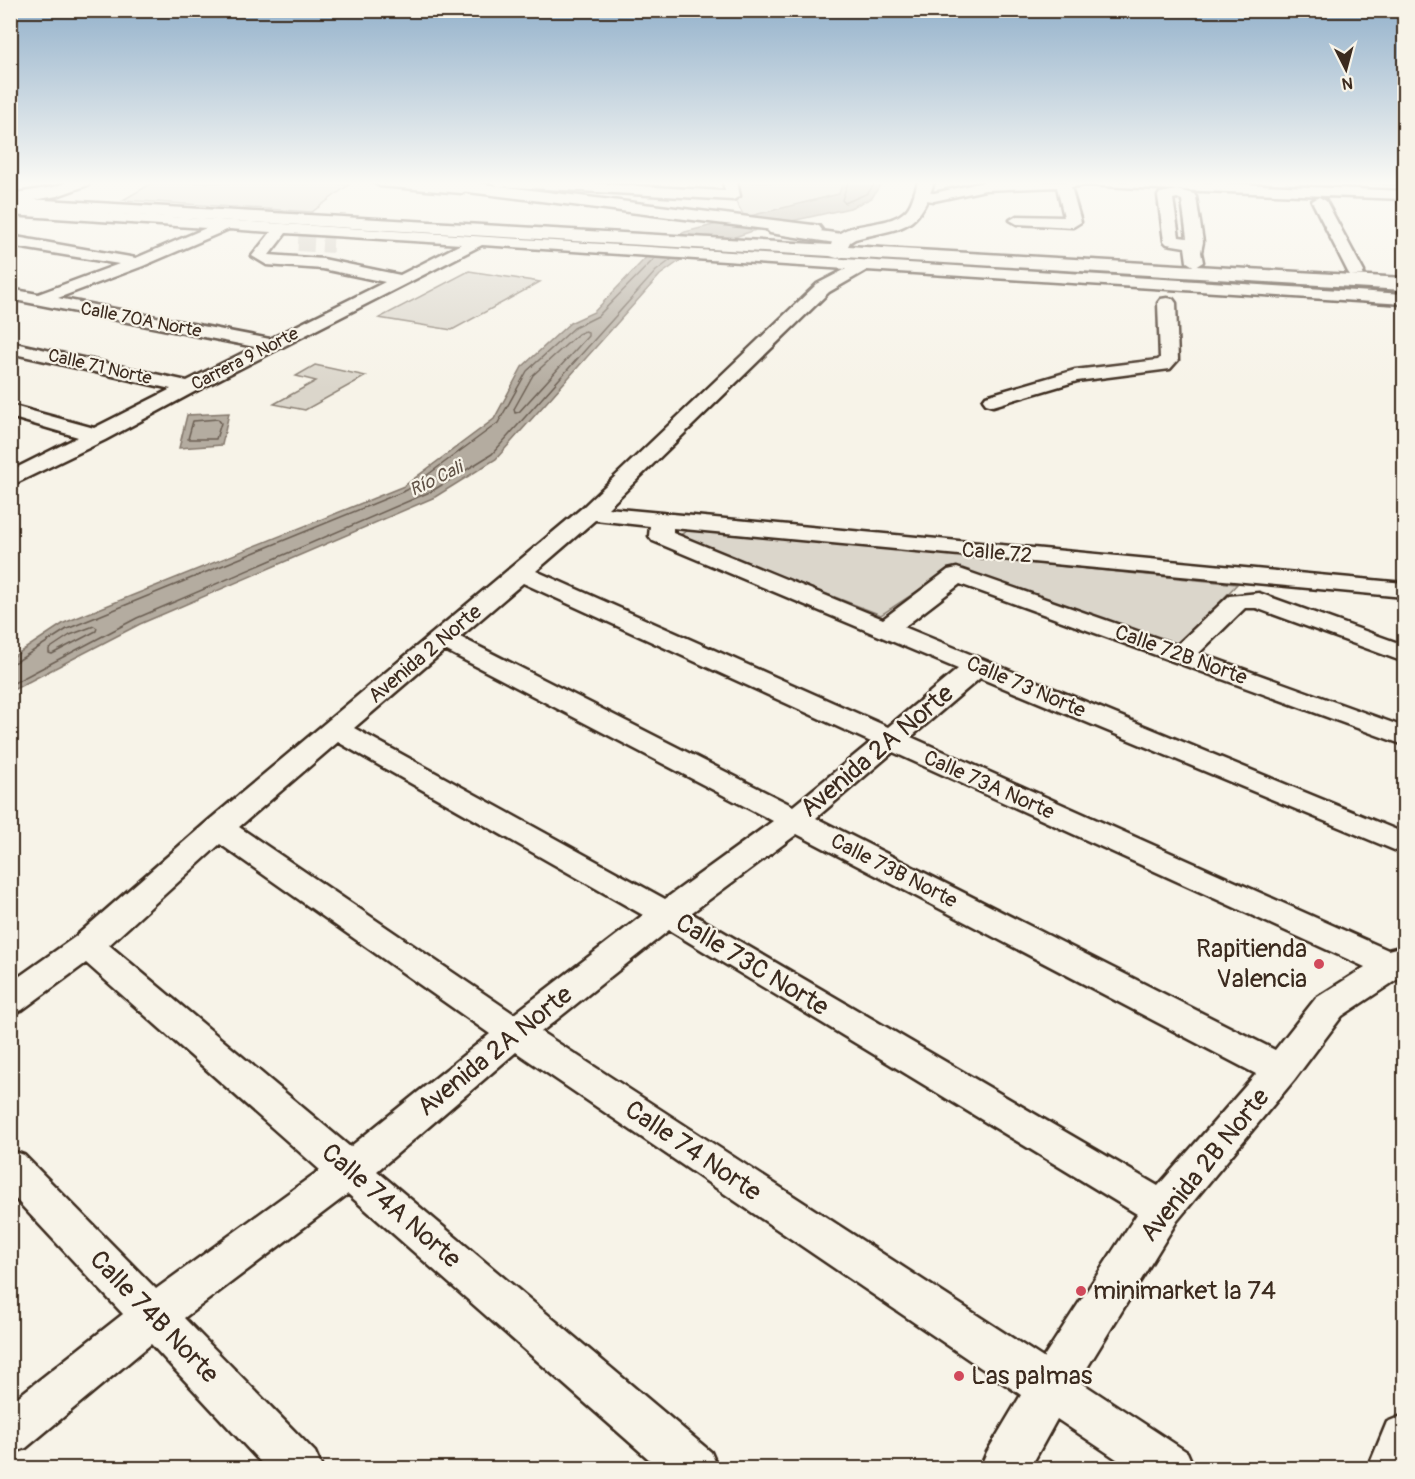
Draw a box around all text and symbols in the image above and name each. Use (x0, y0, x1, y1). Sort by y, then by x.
north arrow (1316, 39, 1376, 99)
text: N (1341, 72, 1354, 93)
street label: Calle 70A Norte (79, 297, 203, 343)
street label: Carrera 9 Norte (188, 322, 303, 396)
street label: Calle 71 Norte (46, 344, 154, 390)
water label: Río Cali (406, 455, 469, 502)
street label: Calle 72 (961, 536, 1033, 570)
street label: Avenida 2 Norte (363, 598, 488, 709)
street label: Calle 72B Norte (1111, 619, 1251, 692)
street label: Calle 73 Norte (962, 650, 1090, 724)
street label: Avenida 2A Norte (794, 677, 960, 824)
street label: Calle 73A Norte (919, 744, 1059, 826)
street label: Calle 73B Norte (826, 827, 962, 915)
street label: Calle 73C Norte (670, 907, 835, 1023)
place label: Rapitienda Valencia (1196, 933, 1307, 995)
marker: Rapitienda Valencia (1312, 957, 1326, 971)
street label: Avenida 2A Norte (411, 979, 579, 1123)
street label: Avenida 2B Norte (1133, 1082, 1277, 1248)
street label: Calle 74 Norte (619, 1094, 767, 1208)
street label: Calle 74A Norte (315, 1137, 467, 1275)
street label: Calle 74B Norte (83, 1244, 225, 1390)
place label: minimarket la 74 (1093, 1275, 1276, 1307)
marker: minimarket la 74 (1074, 1284, 1088, 1298)
place label: Las palmas (971, 1360, 1093, 1392)
marker: Las palmas (952, 1369, 966, 1383)

